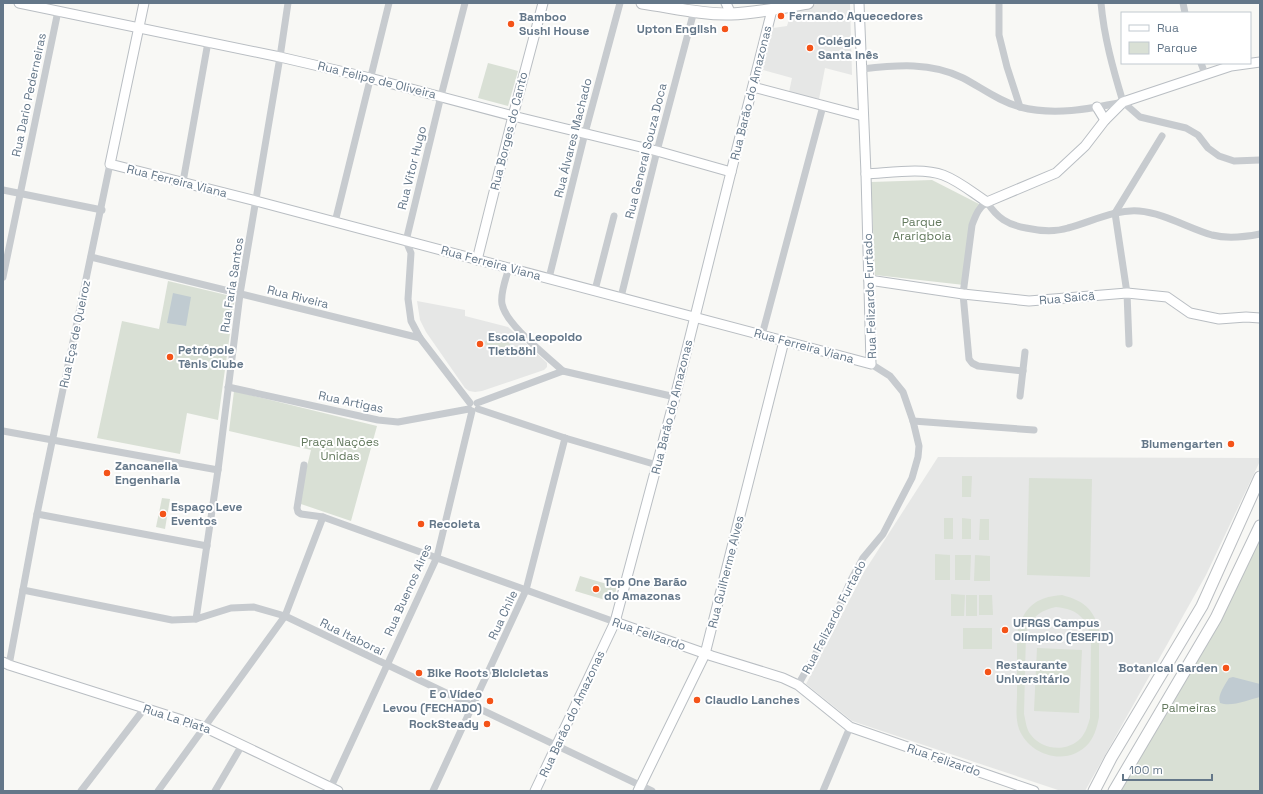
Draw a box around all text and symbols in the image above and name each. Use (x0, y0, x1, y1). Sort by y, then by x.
place label: Fernando Aquecedores (789, 8, 923, 24)
place label: Bamboo Sushi House (519, 9, 589, 39)
marker: Fernando Aquecedores (776, 11, 786, 21)
legend (1121, 12, 1251, 64)
marker: Bamboo Sushi House (506, 19, 516, 29)
text: Rua (1157, 20, 1179, 36)
place label: Upton English (637, 21, 717, 37)
marker: Upton English (720, 24, 730, 34)
street label: Rua Barão do Amazonas (727, 24, 775, 162)
street label: Rua Dario Pederneiras (8, 32, 50, 158)
place label: Colégio Santa Inês (818, 33, 879, 63)
text: Parque (1157, 40, 1197, 56)
marker: Colégio Santa Inês (805, 43, 815, 53)
street label: Rua Felipe de Oliveira (316, 58, 438, 102)
street label: Rua Borges do Canto (487, 70, 531, 192)
street label: Rua Álvares Machado (550, 76, 596, 200)
street label: Rua General Souza Doca (621, 81, 671, 221)
street label: Rua Vitor Hugo (394, 124, 430, 212)
street label: Rua Ferreira Viana (125, 161, 229, 201)
park label: Parque Ararigboia (893, 214, 952, 244)
street label: Rua Felizardo Furtado (860, 233, 880, 359)
street label: Rua Faria Santos (217, 236, 247, 334)
street label: Rua Ferreira Viana (439, 242, 543, 284)
street label: Rua Eça de Queiroz (56, 279, 94, 389)
street label: Rua Riveira (266, 282, 331, 312)
street label: Rua Saicã (1038, 288, 1096, 308)
street label: Rua Ferreira Viana (752, 325, 856, 367)
place label: Escola Leopoldo Tietböhl (488, 329, 582, 359)
street label: Rua Barão do Amazonas (648, 338, 696, 476)
marker: Escola Leopoldo Tietböhl (475, 339, 485, 349)
place label: Petrópole Tênis Clube (178, 342, 244, 372)
marker: Petrópole Tênis Clube (165, 352, 175, 362)
street label: Rua Artigas (317, 387, 385, 417)
park label: Praça Nações Unidas (301, 434, 379, 464)
place label: Blumengarten (1141, 436, 1223, 452)
marker: Blumengarten (1226, 439, 1236, 449)
place label: Zancanella Engenharia (115, 458, 180, 488)
marker: Zancanella Engenharia (102, 468, 112, 478)
place label: Espaço Leve Eventos (171, 499, 243, 529)
marker: Espaço Leve Eventos (158, 509, 168, 519)
street label: Rua Guilherme Alves (704, 514, 748, 630)
place label: Recoleta (429, 516, 480, 532)
marker: Recoleta (416, 519, 426, 529)
street label: Rua Buenos Aires (380, 541, 436, 639)
street label: Rua Felizardo Furtado (798, 557, 870, 677)
place label: Top One Barão do Amazonas (604, 574, 687, 604)
marker: Top One Barão do Amazonas (591, 584, 601, 594)
street label: Rua Chile (485, 588, 521, 642)
street label: Rua Felizardo (610, 614, 688, 654)
street label: Rua Itaboraí (317, 615, 387, 659)
place label: UFRGS Campus Olímpico (ESEFID) (1013, 615, 1114, 645)
marker: UFRGS Campus Olímpico (ESEFID) (1000, 625, 1010, 635)
street label: Rua Barão do Amazonas (536, 648, 608, 780)
place label: Restaurante Universitário (996, 657, 1070, 687)
place label: Botanical Garden (1118, 660, 1218, 676)
marker: Botanical Garden (1221, 663, 1231, 673)
place label: Bike Roots Bicicletas (427, 665, 548, 681)
marker: Restaurante Universitário (983, 667, 993, 677)
marker: Bike Roots Bicicletas (414, 668, 424, 678)
place label: E o Vídeo Levou (FECHADO) (383, 686, 482, 716)
place label: Claudio Lanches (705, 692, 800, 708)
marker: Claudio Lanches (692, 695, 702, 705)
marker: E o Vídeo Levou (FECHADO) (485, 696, 495, 706)
street label: Rua La Plata (141, 700, 213, 738)
park label: Palmeiras (1162, 700, 1216, 716)
place label: RockSteady (409, 716, 479, 732)
marker: RockSteady (482, 719, 492, 729)
street label: Rua Felizardo (905, 740, 983, 780)
scale bar (1123, 756, 1212, 782)
text: 100 m (1129, 762, 1163, 778)

